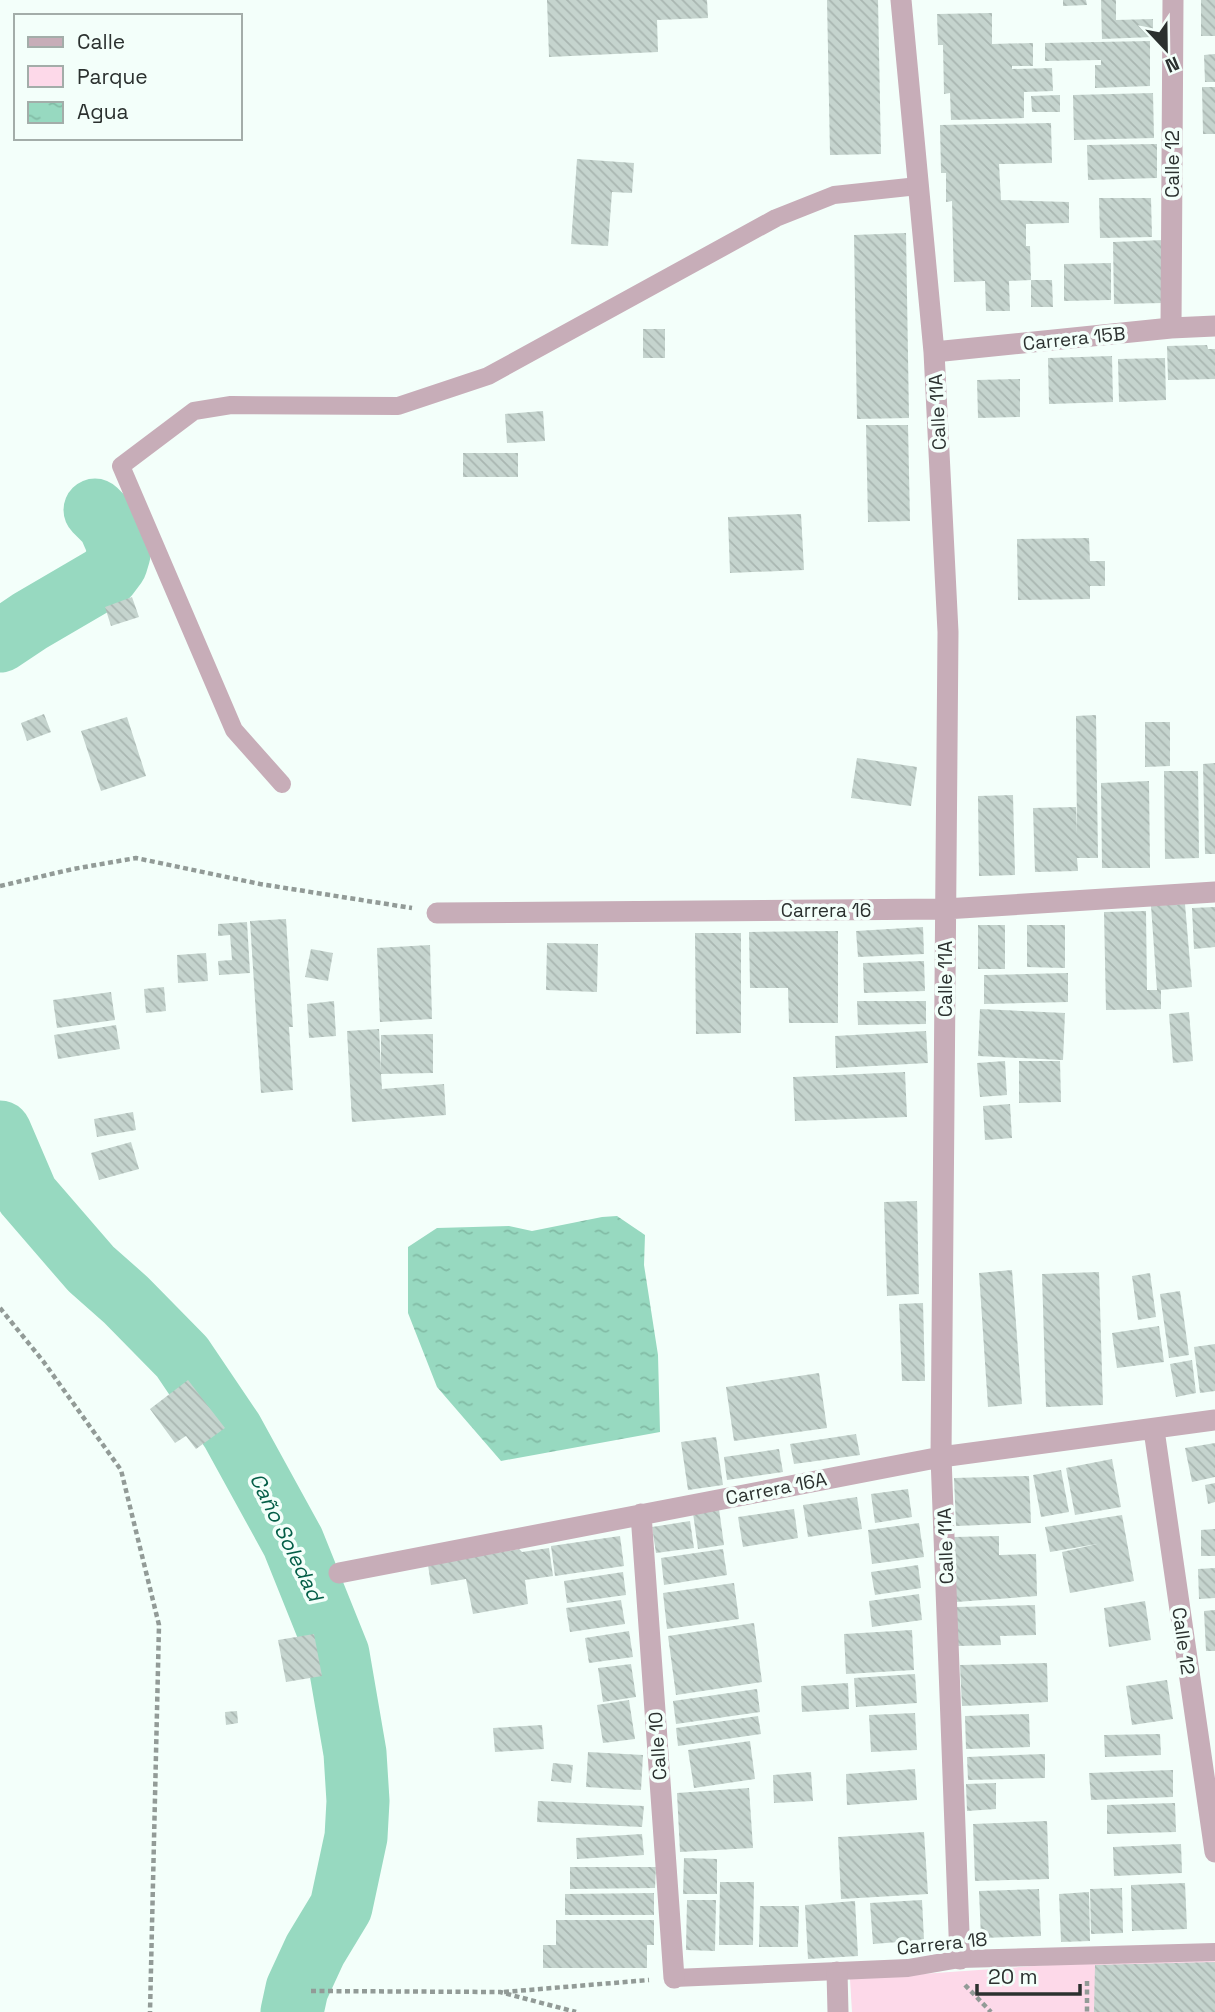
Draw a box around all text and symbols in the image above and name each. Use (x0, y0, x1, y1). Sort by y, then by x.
legend (14, 14, 242, 140)
north arrow (1131, 14, 1201, 84)
text: Calle (77, 28, 125, 55)
text: N (1162, 50, 1183, 78)
text: Parque (77, 63, 148, 90)
text: Agua (77, 98, 129, 125)
street label: Calle 12 (1160, 130, 1185, 198)
street label: Carrera 15B (1022, 321, 1127, 356)
street label: Calle 11A (923, 373, 952, 451)
street label: Carrera 16 (781, 898, 871, 923)
street label: Calle 11A (933, 941, 958, 1017)
street label: Carrera 16A (723, 1466, 829, 1511)
water label: Caño Soledad (244, 1468, 330, 1607)
street label: Calle 11A (932, 1507, 959, 1585)
street label: Calle 12 (1166, 1606, 1201, 1676)
street label: Calle 10 (643, 1711, 672, 1781)
street label: Carrera 18 (896, 1926, 989, 1961)
scale bar (977, 1952, 1080, 1996)
text: 20 m (988, 1963, 1038, 1990)

